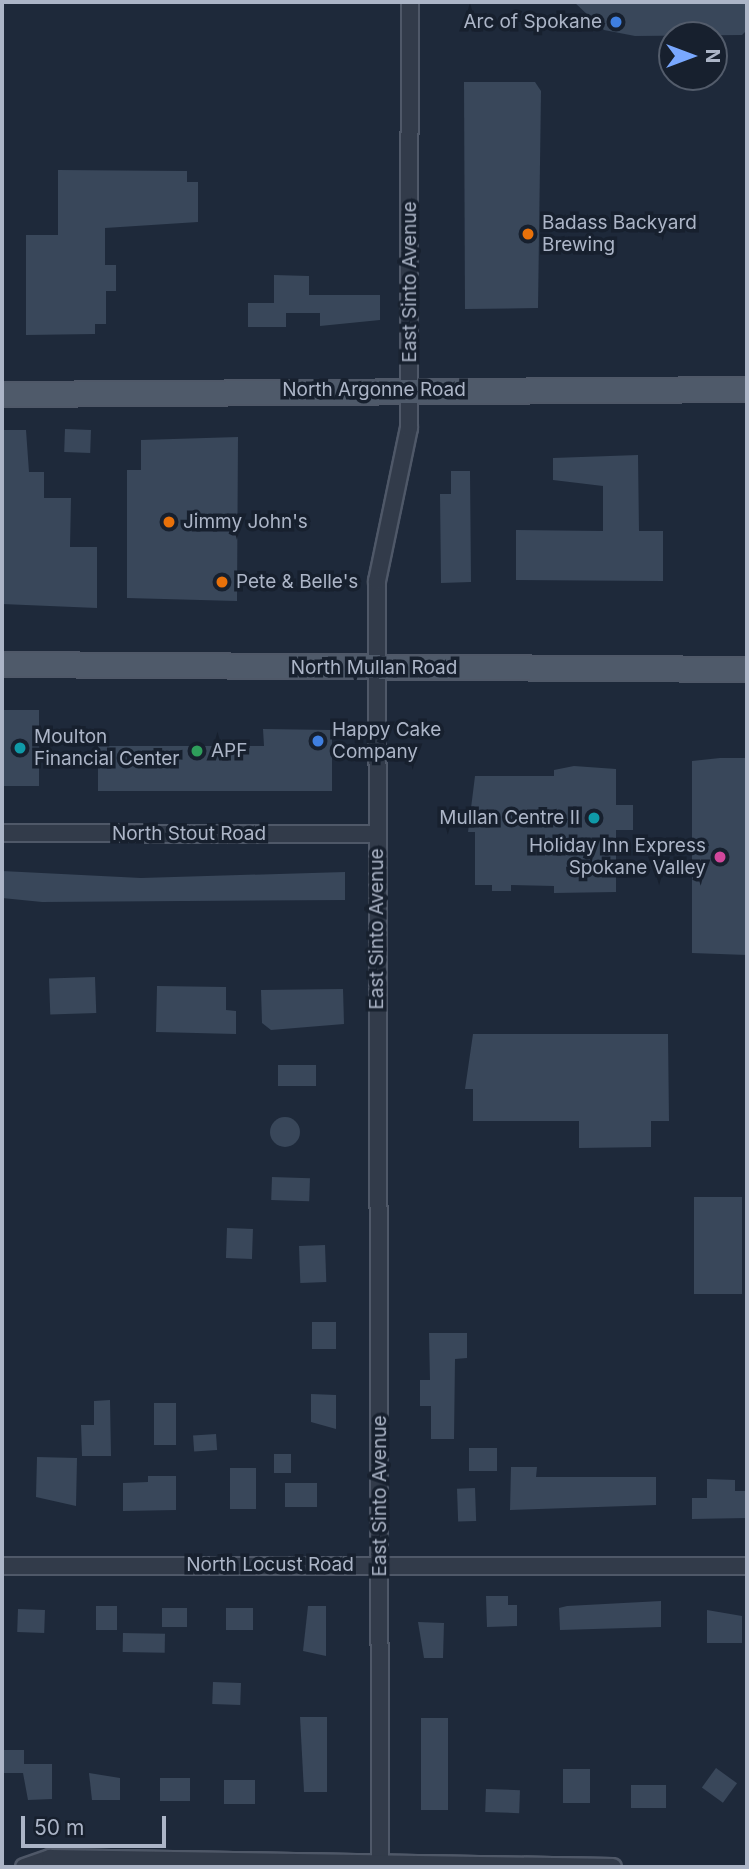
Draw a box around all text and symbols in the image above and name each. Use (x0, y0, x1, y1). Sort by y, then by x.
place label: Arc of Spokane (463, 11, 602, 33)
marker: Arc of Spokane (608, 14, 624, 30)
north arrow (658, 21, 728, 91)
text: N (701, 49, 724, 63)
street label: East Sinto Avenue (399, 201, 421, 363)
place label: Badass Backyard Brewing (542, 212, 697, 256)
marker: Badass Backyard Brewing (520, 226, 536, 242)
street label: North Argonne Road (282, 379, 466, 401)
place label: Jimmy John's (183, 511, 308, 533)
marker: Jimmy John's (161, 514, 177, 530)
place label: Pete & Belle's (236, 571, 358, 593)
marker: Pete & Belle's (214, 574, 230, 590)
street label: North Mullan Road (291, 657, 457, 679)
place label: Happy Cake Company (332, 719, 441, 763)
place label: Moulton Financial Center (34, 726, 179, 770)
marker: Happy Cake Company (310, 733, 326, 749)
marker: Moulton Financial Center (12, 740, 28, 756)
place label: APF (211, 740, 247, 762)
marker: APF (189, 743, 205, 759)
place label: Mullan Centre II (439, 807, 580, 829)
marker: Mullan Centre II (586, 810, 602, 826)
street label: North Stout Road (112, 823, 266, 845)
place label: Holiday Inn Express Spokane Valley (529, 835, 706, 879)
street label: East Sinto Avenue (366, 848, 388, 1010)
marker: Holiday Inn Express Spokane Valley (712, 849, 728, 865)
street label: East Sinto Avenue (369, 1415, 391, 1577)
street label: North Locust Road (186, 1554, 354, 1576)
scale bar (24, 1802, 170, 1846)
text: 50 m (34, 1815, 84, 1840)

